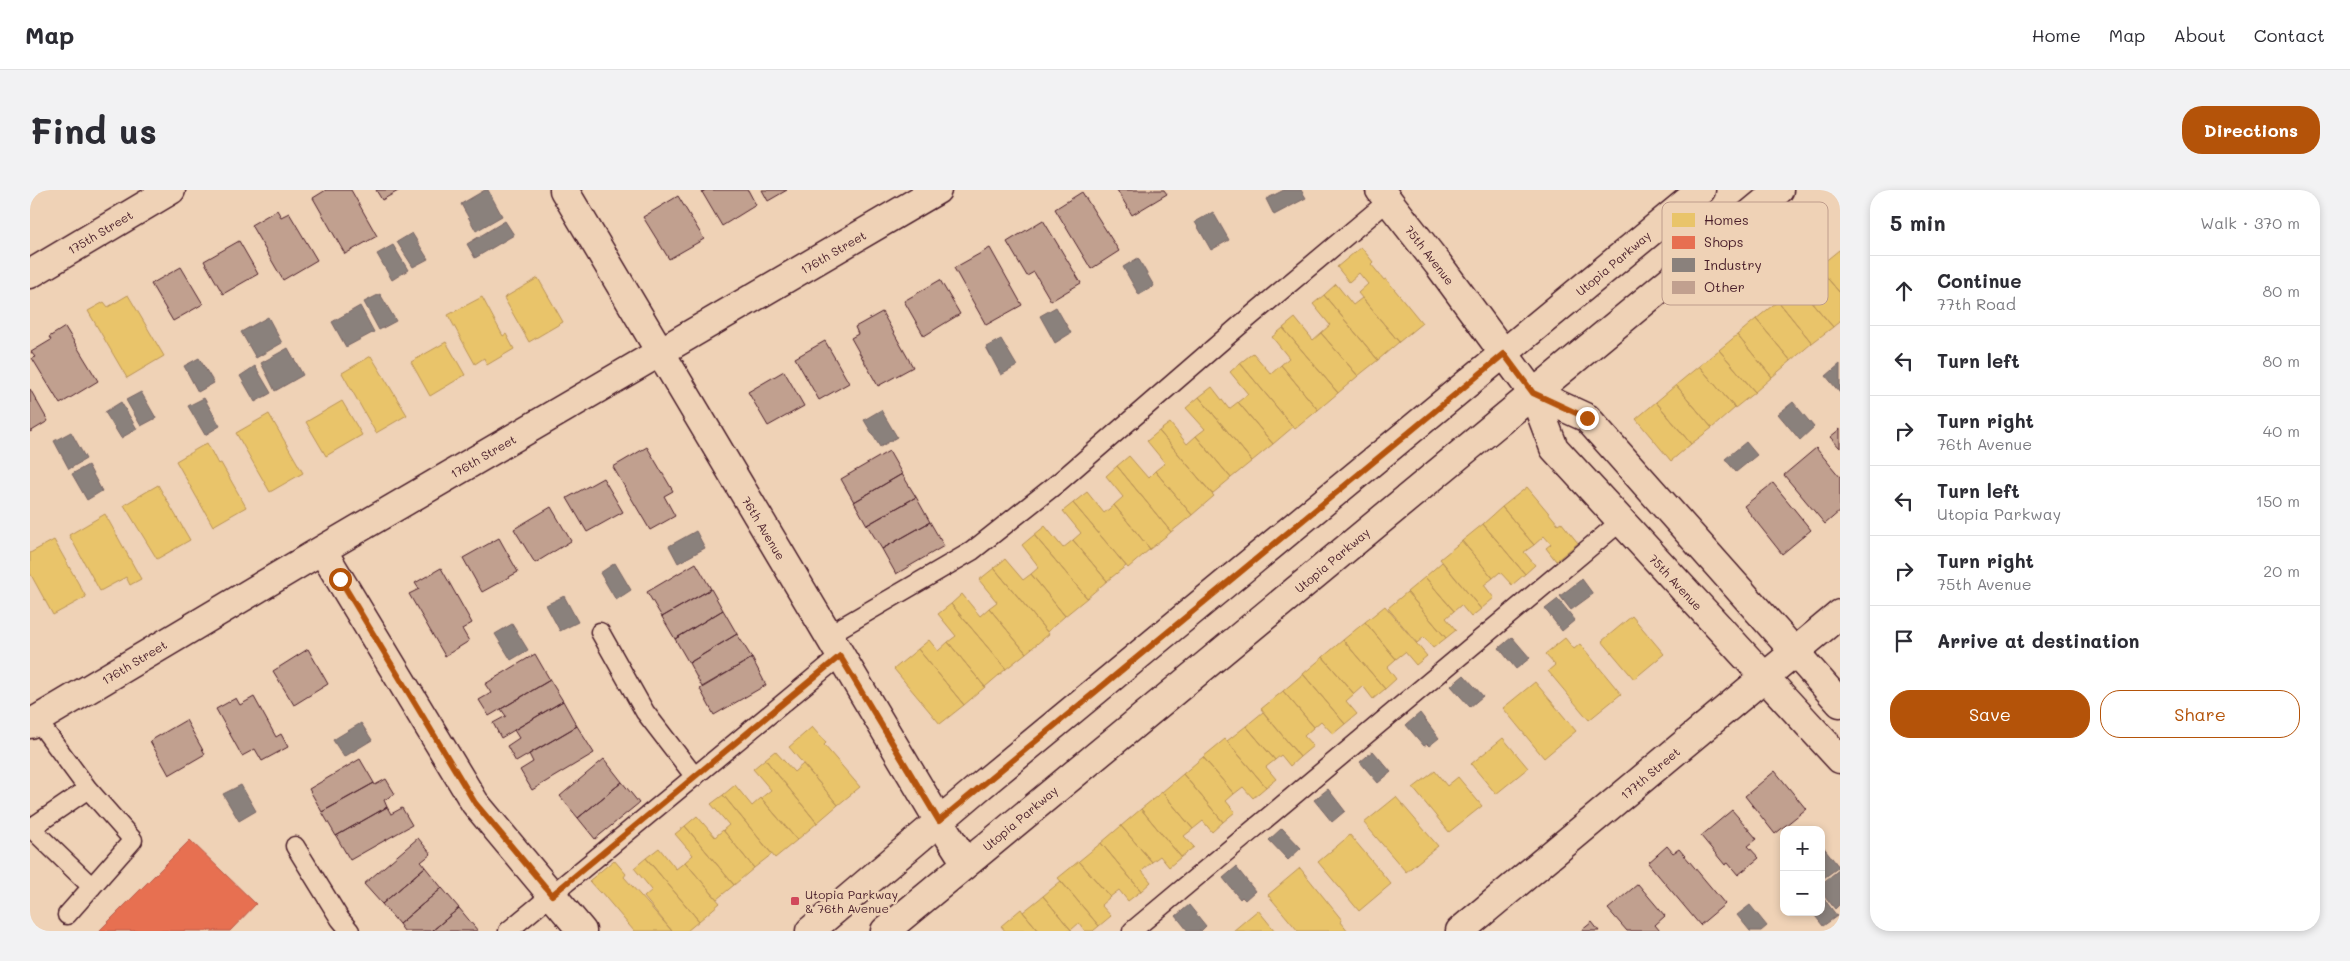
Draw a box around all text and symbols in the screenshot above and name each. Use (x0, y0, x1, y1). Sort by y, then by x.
text: Map (25, 19, 74, 50)
text: Home (2032, 23, 2081, 47)
text: Map (2109, 23, 2145, 47)
text: About (2173, 23, 2226, 47)
text: Contact (2254, 23, 2325, 47)
button: Directions (2182, 106, 2320, 154)
text: Find us (30, 107, 157, 153)
legend (1662, 202, 1828, 305)
street label: 175th Street (65, 206, 135, 258)
text: 5 min (1890, 209, 1946, 236)
text: Homes (1704, 210, 1749, 229)
text: Walk · 370 m (2200, 212, 2300, 233)
street label: 75th Avenue (1402, 222, 1458, 288)
street label: 176th Street (797, 227, 869, 277)
street label: Utopia Parkway (1572, 227, 1654, 299)
text: Shops (1704, 232, 1744, 251)
text: Industry (1704, 255, 1762, 274)
text: Continue (1937, 268, 2022, 293)
text: Other (1704, 277, 1745, 296)
icon: ahead (1890, 277, 1918, 305)
text: 80 m (2263, 280, 2300, 301)
text: 77th Road (1937, 293, 2016, 314)
icon: left (1890, 347, 1918, 375)
text: Turn left (1937, 348, 2020, 373)
text: 80 m (2263, 350, 2300, 371)
route end (1576, 407, 1599, 430)
text: Turn right (1937, 408, 2034, 433)
icon: right (1890, 417, 1918, 445)
text: 40 m (2263, 420, 2300, 441)
street label: 176th Street (447, 431, 519, 481)
text: 76th Avenue (1937, 433, 2032, 454)
text: Turn left (1937, 478, 2020, 503)
icon: left (1890, 487, 1918, 515)
text: 150 m (2256, 490, 2300, 511)
street label: 76th Avenue (739, 493, 789, 563)
text: Utopia Parkway (1937, 503, 2061, 524)
street label: Utopia Parkway (1291, 524, 1373, 596)
text: Turn right (1937, 548, 2034, 573)
street label: 75th Avenue (1646, 551, 1706, 613)
icon: right (1890, 557, 1918, 585)
text: 20 m (2263, 560, 2300, 581)
route start (329, 568, 352, 591)
text: 75th Avenue (1937, 573, 2032, 594)
icon: arrive (1890, 627, 1918, 655)
text: Arrive at destination (1937, 628, 2140, 653)
street label: 176th Street (98, 636, 170, 688)
button: Save (1890, 690, 2090, 738)
button: Share (2100, 690, 2300, 738)
street label: 177th Street (1617, 743, 1683, 803)
street label: Utopia Parkway (979, 782, 1061, 854)
map controls (1780, 826, 1825, 916)
button: + (1780, 826, 1825, 871)
button: − (1780, 871, 1825, 916)
place label: Utopia Parkway & 76th Avenue (805, 886, 898, 916)
marker: Utopia Parkway & 76th Avenue (789, 895, 801, 907)

